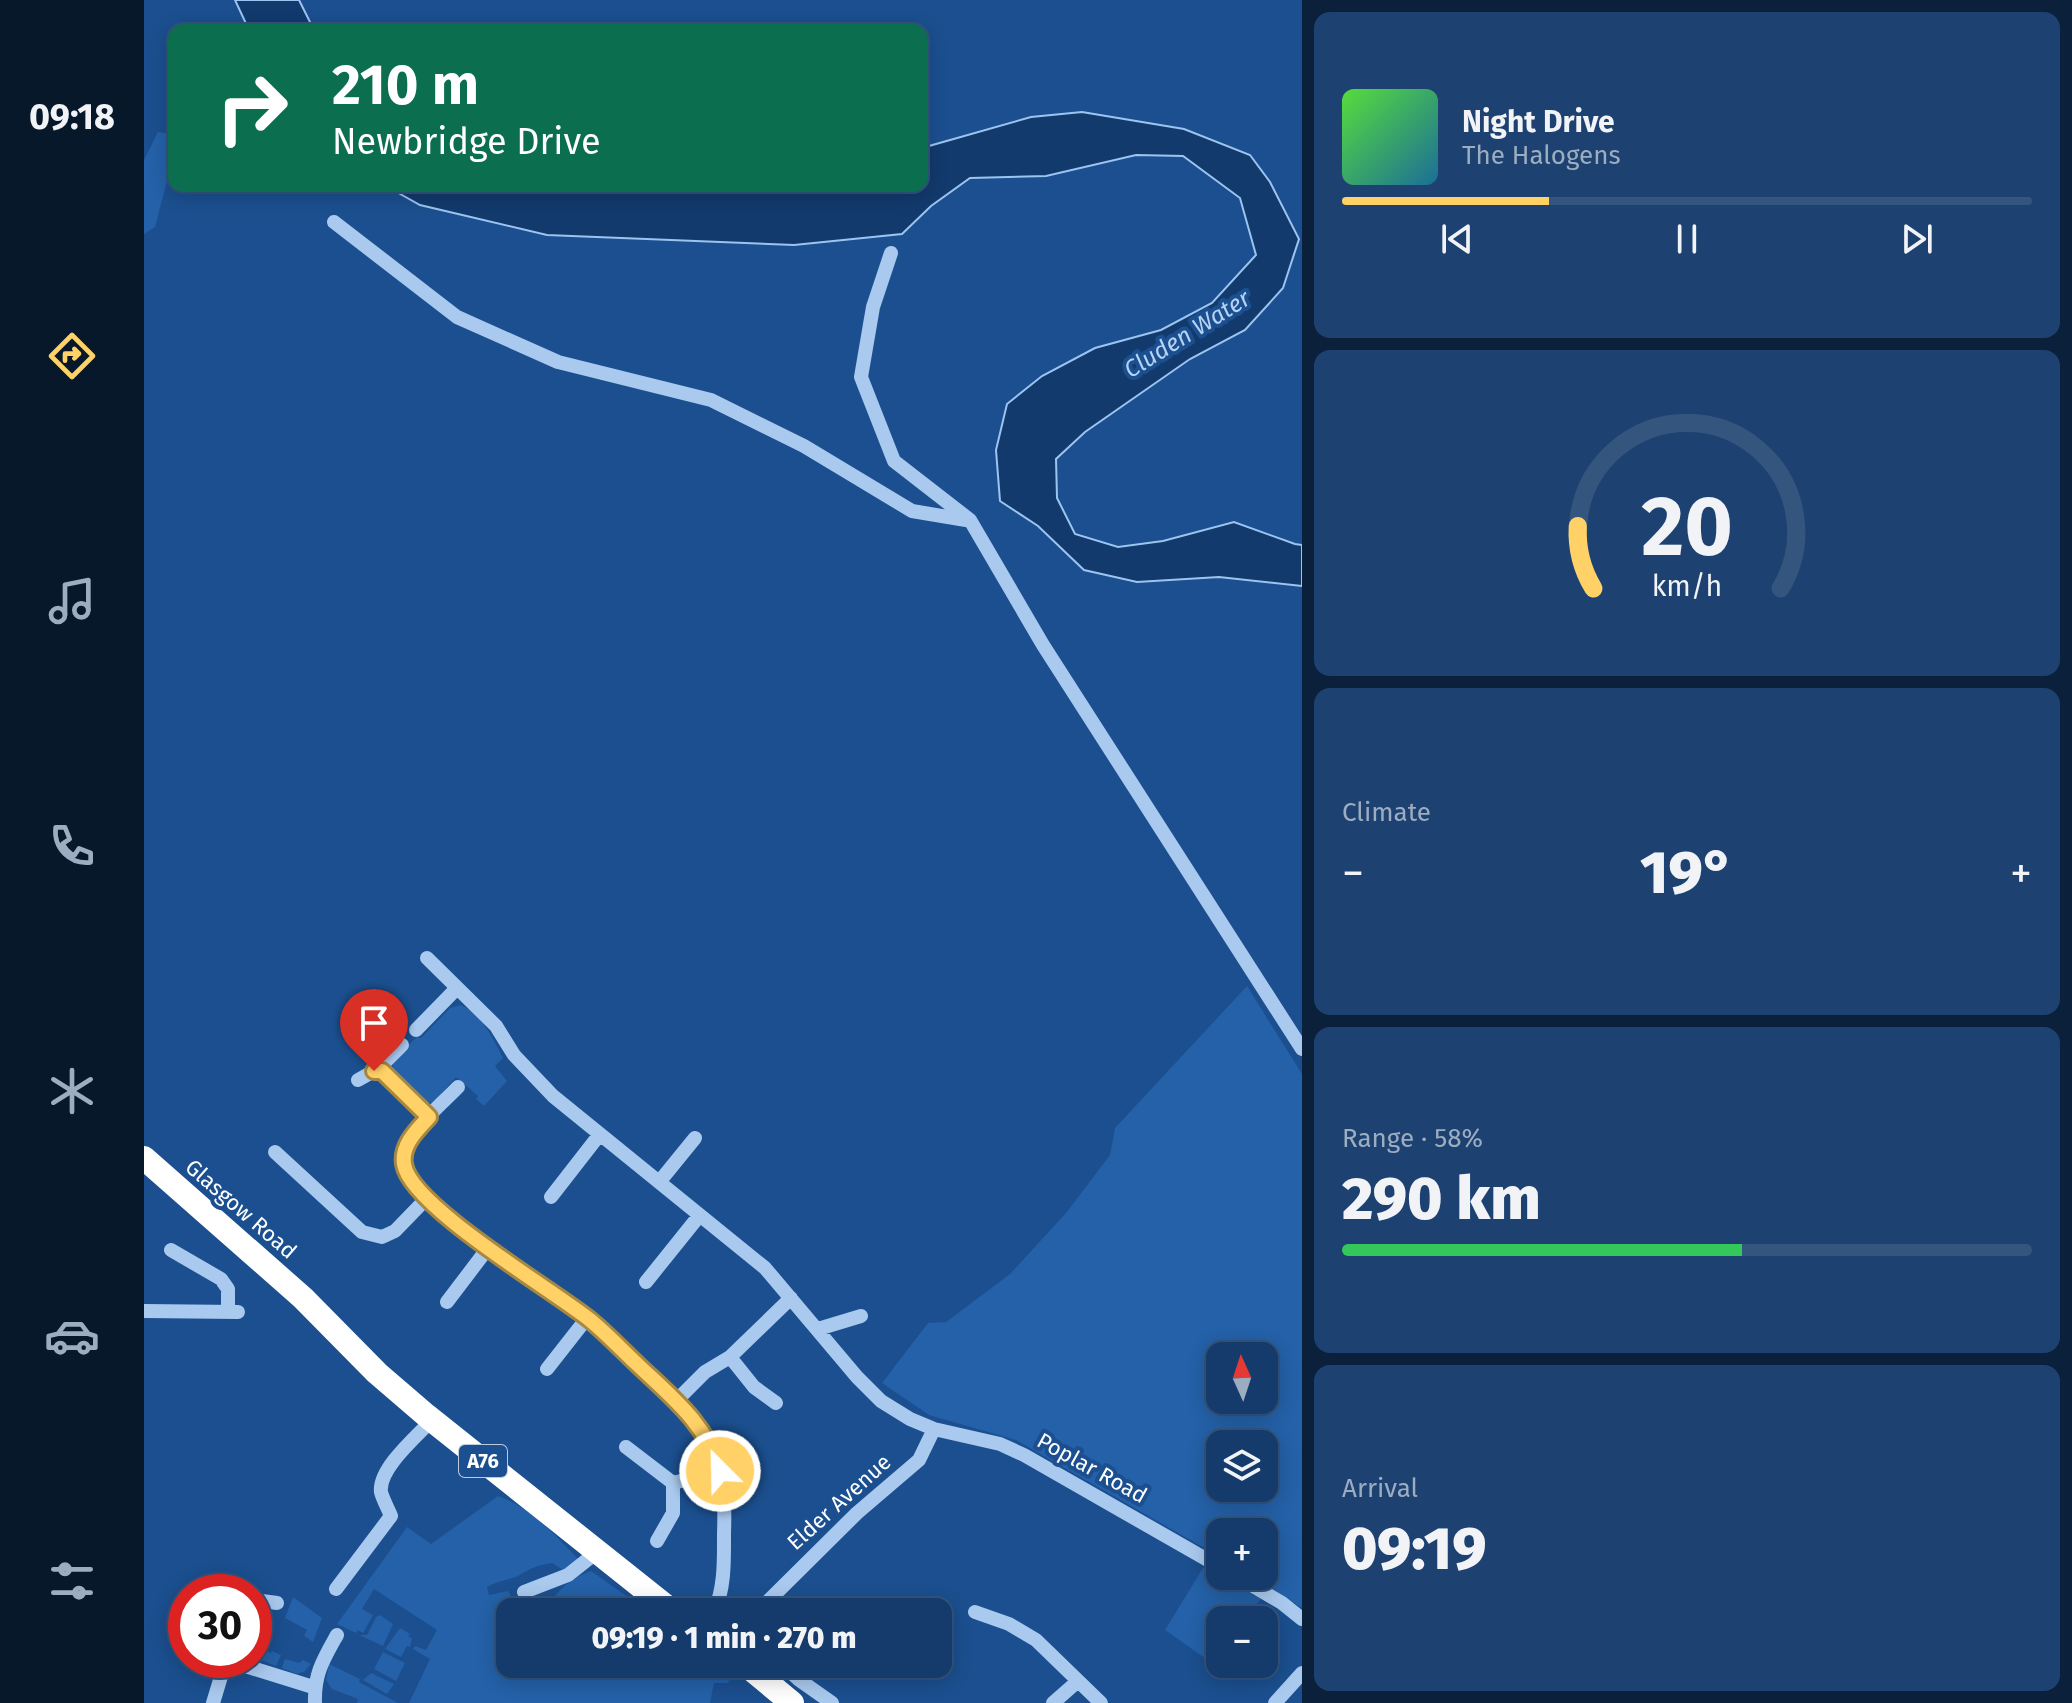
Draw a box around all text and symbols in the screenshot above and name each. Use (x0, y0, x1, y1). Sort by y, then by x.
text: 210 m (332, 52, 479, 119)
icon: right (200, 56, 304, 160)
text: 09:18 (29, 95, 115, 139)
text: Night Drive (1462, 104, 1615, 140)
text: Newbridge Drive (332, 120, 601, 164)
text: The Halogens (1462, 140, 1621, 171)
icon: previous (1435, 217, 1479, 261)
icon: pause (1665, 217, 1709, 261)
icon: next (1895, 217, 1939, 261)
water label: Cluden Water (1119, 284, 1256, 384)
icon: directions (44, 328, 100, 384)
text: 20 (1641, 477, 1733, 577)
text: km/h (1652, 569, 1722, 604)
icon: music (44, 573, 100, 629)
text: Climate (1342, 797, 1431, 828)
icon: phone (44, 818, 100, 874)
text: 19° (1640, 837, 1734, 909)
text: − (1342, 847, 1364, 900)
text: + (2010, 847, 2032, 900)
pin (340, 989, 408, 1071)
icon: arrive (352, 1001, 396, 1045)
icon: climate (44, 1063, 100, 1119)
text: Range · 58% (1342, 1123, 1483, 1154)
street label: Glasgow Road (180, 1153, 302, 1265)
text: 290 km (1342, 1163, 1541, 1235)
icon: car (44, 1308, 100, 1364)
north arrow (1206, 1342, 1278, 1414)
map controls (1206, 1342, 1278, 1678)
street label: Poplar Road (1032, 1427, 1152, 1509)
position arrow (678, 1429, 762, 1513)
button: layers (1206, 1430, 1278, 1502)
road number: A76 (459, 1445, 507, 1477)
street label: Elder Avenue (781, 1448, 897, 1556)
text: Arrival (1342, 1473, 1418, 1504)
text: 09:19 (1342, 1513, 1486, 1585)
button: + (1206, 1518, 1278, 1590)
icon: filters (44, 1553, 100, 1609)
speed limit sign: 30 (168, 1574, 272, 1678)
button: − (1206, 1606, 1278, 1678)
text: 09:19 · 1 min · 270 m (591, 1620, 857, 1656)

